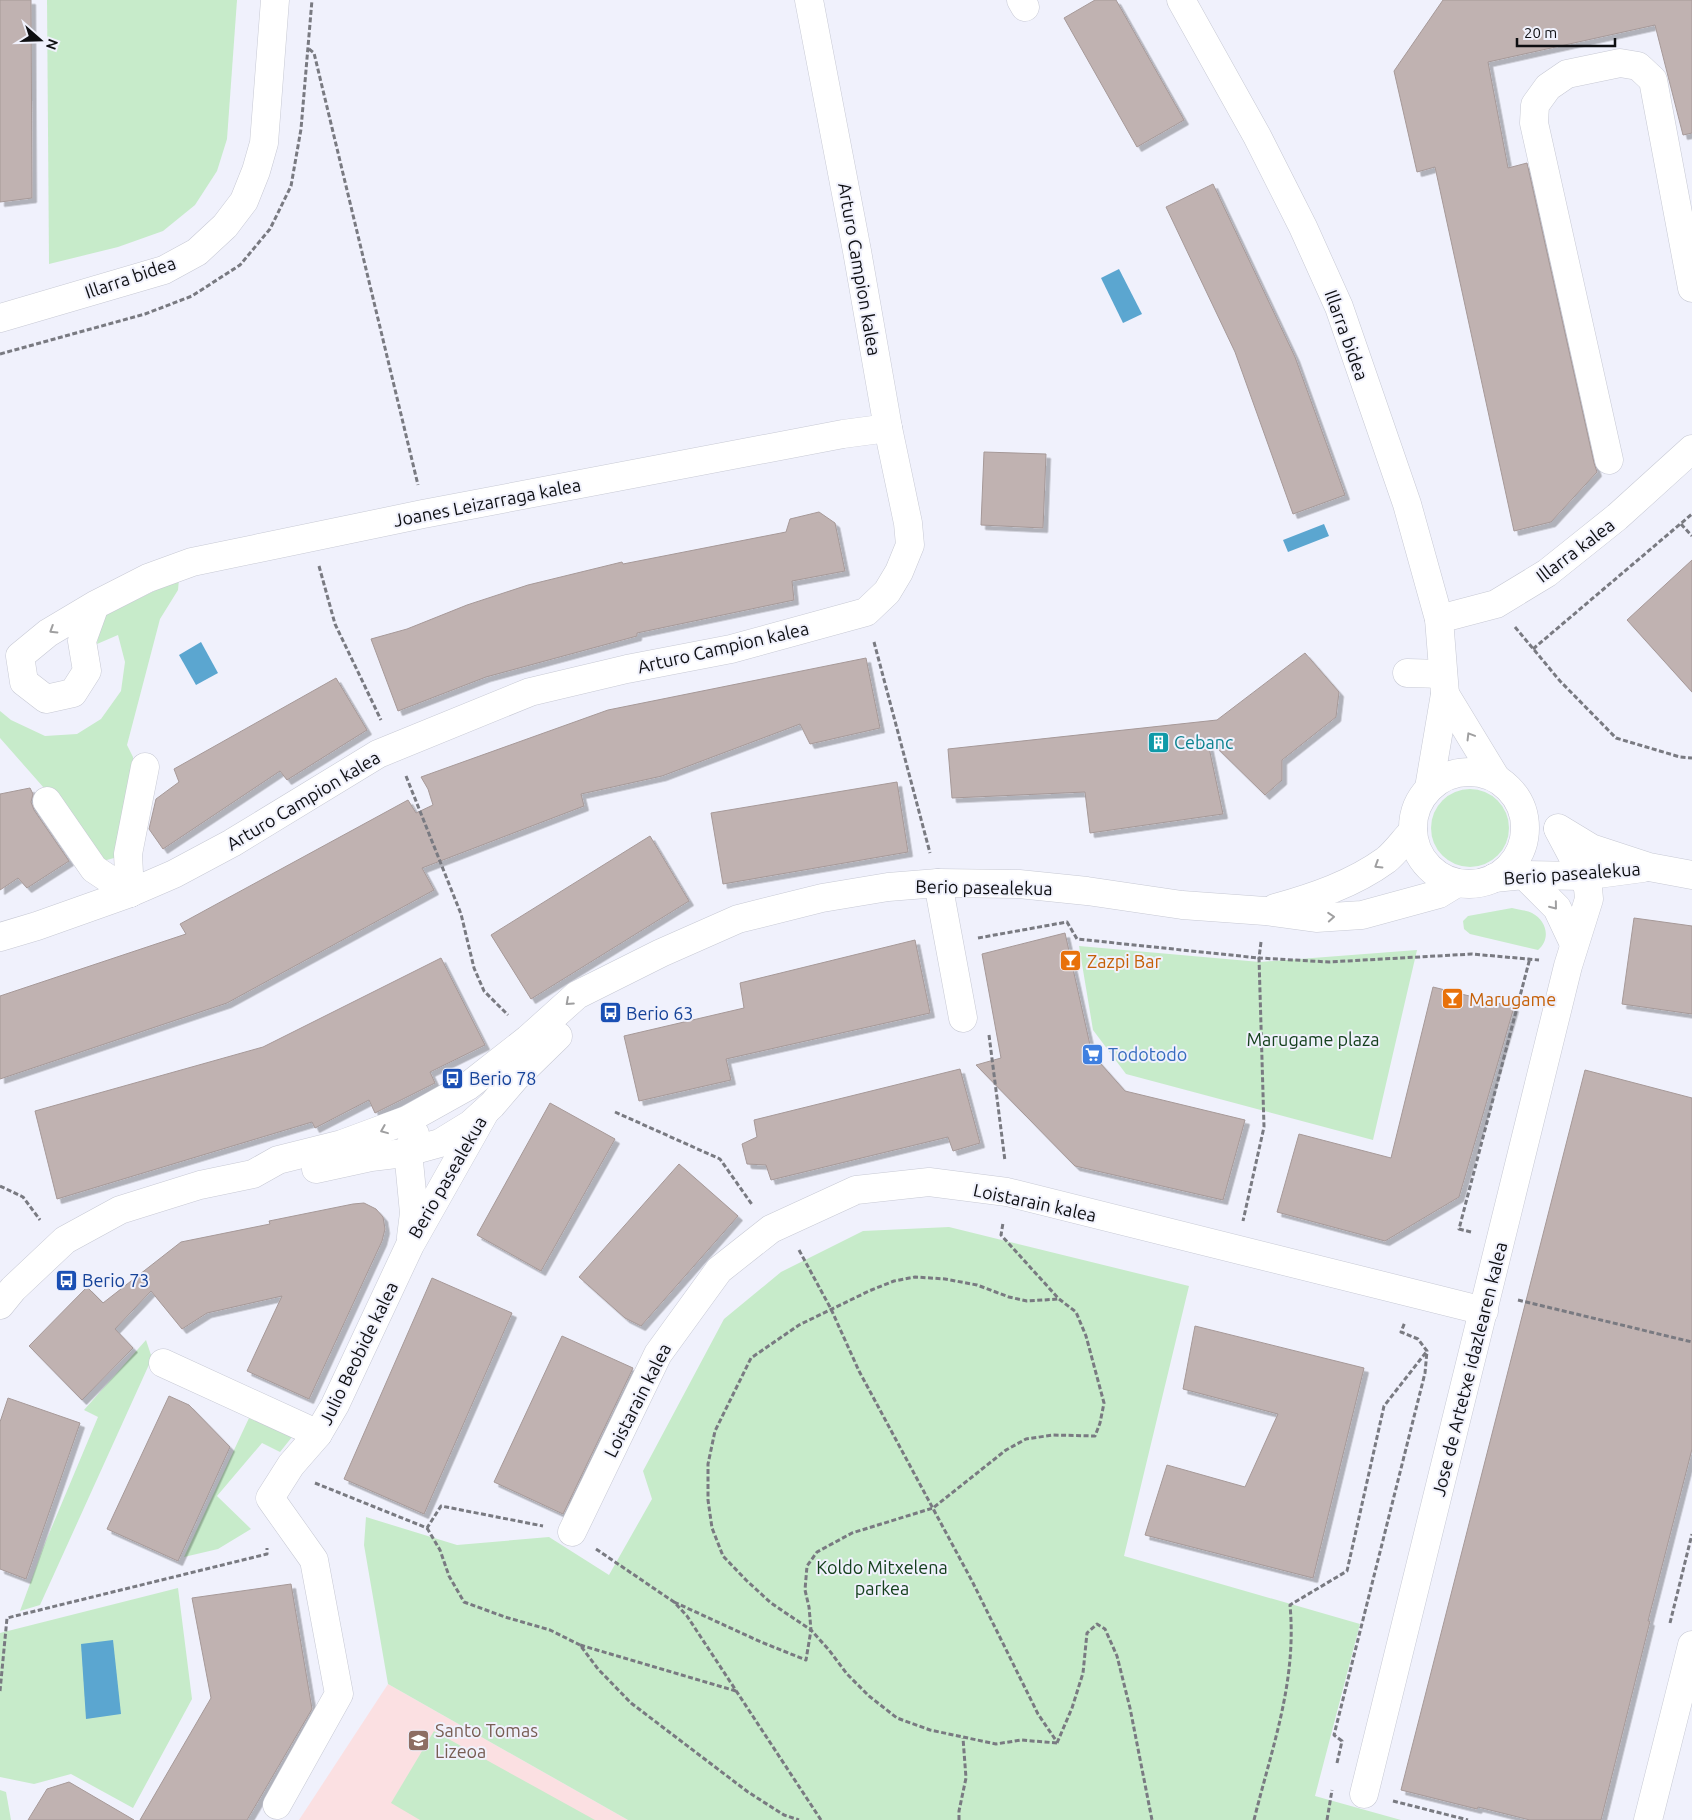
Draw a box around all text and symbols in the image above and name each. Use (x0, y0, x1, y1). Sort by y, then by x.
north arrow (15, 15, 65, 65)
scale bar (1517, 15, 1614, 47)
text: 20 m (1524, 24, 1557, 41)
text: N (43, 37, 62, 52)
street label: Arturo Campion kalea (835, 181, 885, 357)
street label: Illarra bidea (82, 252, 178, 302)
street label: Illarra bidea (1321, 287, 1373, 383)
street label: Joanes Leizarraga kalea (392, 474, 582, 530)
street label: Illarra kalea (1532, 514, 1618, 586)
street label: Arturo Campion kalea (635, 618, 811, 676)
one-way arrow (50, 624, 59, 634)
building icon: Cebanc (1146, 730, 1170, 754)
place label: Cebanc (1174, 732, 1233, 752)
one-way arrow (1467, 733, 1477, 742)
street label: Arturo Campion kalea (223, 746, 383, 854)
one-way arrow (1374, 858, 1383, 868)
street label: Berio pasealekua (1503, 858, 1641, 888)
street label: Berio pasealekua (915, 876, 1053, 898)
one-way arrow (1548, 900, 1557, 909)
one-way arrow (1327, 911, 1335, 922)
bar icon: Zazpi Bar (1059, 949, 1083, 973)
place label: Zazpi Bar (1087, 951, 1161, 971)
bar icon: Marugame (1441, 987, 1465, 1011)
place label: Marugame (1469, 989, 1556, 1009)
one-way arrow (565, 996, 574, 1005)
bus stop icon: Berio 63 (598, 1001, 622, 1025)
place label: Berio 63 (626, 1003, 694, 1023)
park label: Marugame plaza (1246, 1029, 1380, 1049)
supermarket icon: Todotodo (1080, 1042, 1104, 1066)
place label: Todotodo (1108, 1044, 1187, 1064)
bus stop icon: Berio 78 (441, 1066, 465, 1090)
place label: Berio 78 (469, 1068, 537, 1088)
street label: Berio pasealekua (404, 1113, 490, 1241)
one-way arrow (380, 1123, 389, 1134)
street label: Loistarain kalea (972, 1179, 1098, 1225)
street label: Jose de Artetxe idazlearen kalea (1428, 1240, 1510, 1498)
bus stop icon: Berio 73 (54, 1268, 78, 1292)
place label: Berio 73 (82, 1270, 150, 1290)
street label: Julio Beobide kalea (315, 1278, 401, 1428)
street label: Loistarain kalea (600, 1340, 674, 1460)
park label: Koldo Mitxelena parkea (816, 1557, 948, 1598)
place label: Santo Tomas Lizeoa (435, 1720, 538, 1761)
school or university icon: Santo Tomas Lizeoa (407, 1728, 431, 1752)

